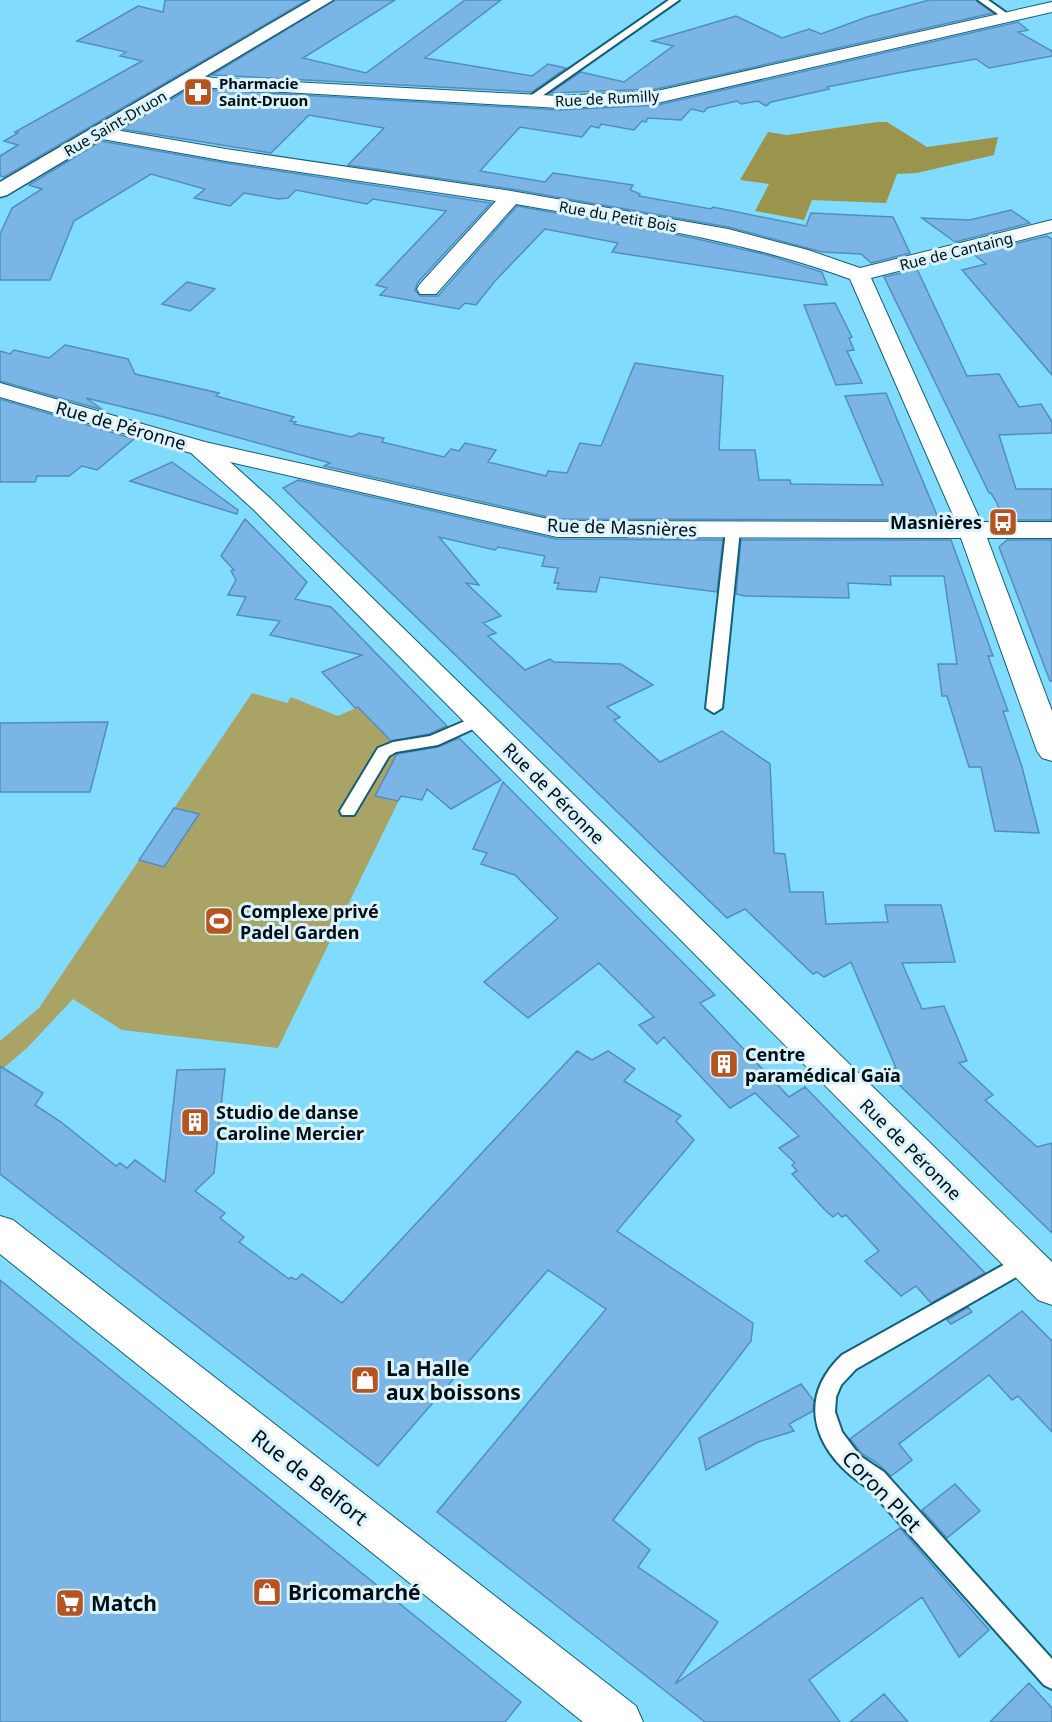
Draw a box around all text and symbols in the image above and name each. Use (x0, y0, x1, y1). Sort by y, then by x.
place label: Pharmacie Saint-Druon (219, 73, 308, 110)
pharmacy icon: Pharmacie Saint-Druon (182, 76, 214, 108)
street label: Rue Saint-Druon (60, 85, 170, 161)
street label: Rue de Rumilly (554, 85, 660, 111)
street label: Rue du Petit Bois (557, 196, 679, 236)
street label: Rue de Cantaing (897, 227, 1015, 275)
street label: Rue de Péronne (53, 395, 189, 455)
bus stop icon: Masnières (987, 506, 1019, 538)
place label: Masnières (890, 510, 982, 534)
street label: Rue de Masnières (547, 512, 697, 542)
street label: Rue de Péronne (498, 737, 610, 849)
place label: Complexe privé Padel Garden (240, 899, 379, 944)
sports icon: Complexe privé Padel Garden (203, 905, 235, 937)
place label: Centre paramédical Gaïa (745, 1042, 901, 1087)
building icon: Centre paramédical Gaïa (708, 1048, 740, 1080)
street label: Rue de Péronne (855, 1093, 967, 1205)
place label: Studio de danse Caroline Mercier (216, 1100, 364, 1145)
building icon: Studio de danse Caroline Mercier (179, 1106, 211, 1138)
place label: La Halle aux boissons (386, 1354, 521, 1406)
shop icon: La Halle aux boissons (349, 1364, 381, 1396)
street label: Rue de Belfort (246, 1423, 374, 1532)
street label: Coron Plet (836, 1444, 928, 1538)
shop icon: Bricomarché (251, 1576, 283, 1608)
place label: Bricomarché (288, 1578, 421, 1606)
supermarket icon: Match (54, 1587, 86, 1619)
place label: Match (91, 1589, 157, 1617)

